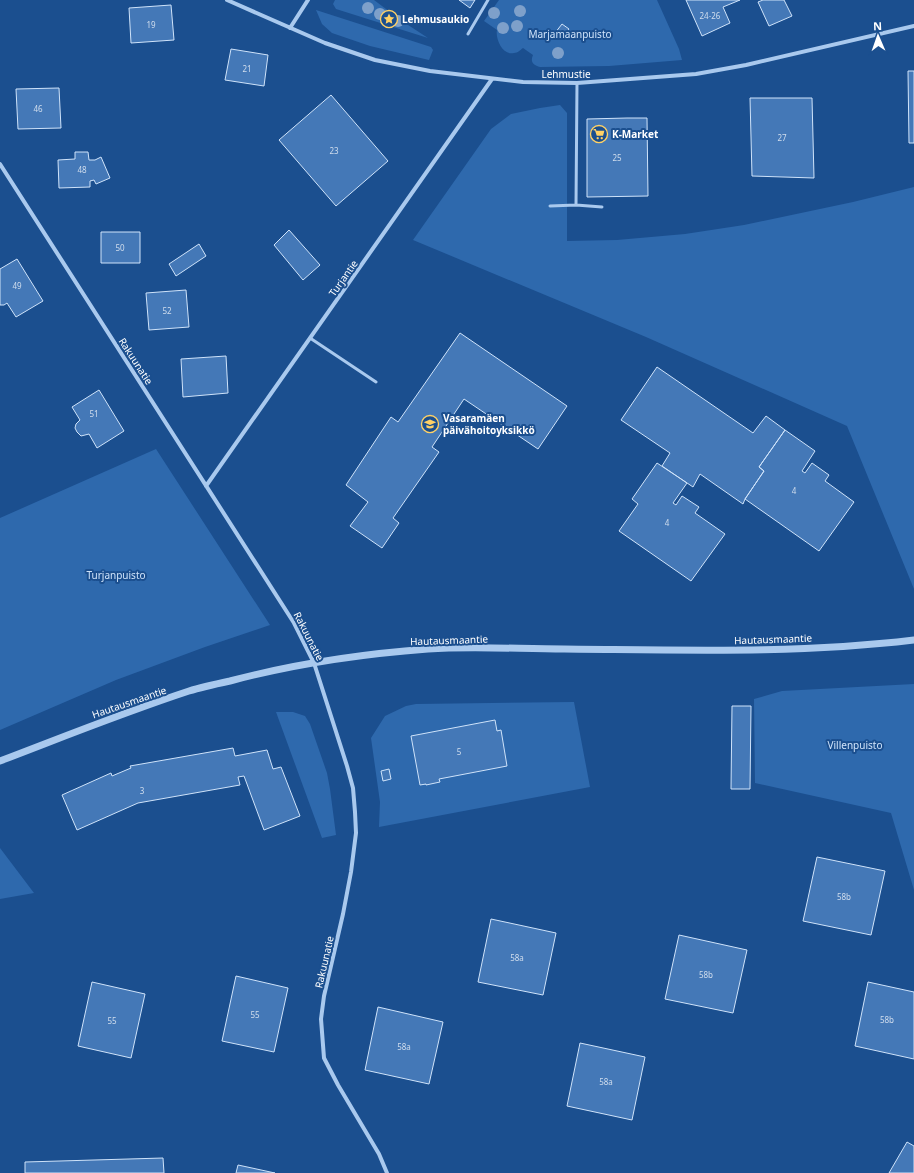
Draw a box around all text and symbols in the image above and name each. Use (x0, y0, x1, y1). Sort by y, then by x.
place icon: Lehmusaukio (379, 9, 399, 29)
house number: 24-26 (700, 10, 721, 21)
place label: Lehmusaukio (402, 12, 469, 26)
north arrow (858, 16, 898, 56)
text: N (873, 18, 882, 33)
house number: 19 (146, 19, 156, 30)
park label: Marjamaanpuisto (528, 27, 612, 41)
house number: 21 (242, 63, 252, 74)
street label: Lehmustie (541, 67, 591, 81)
house number: 46 (33, 103, 43, 114)
supermarket icon: K-Market (589, 124, 609, 144)
place label: K-Market (612, 127, 659, 141)
house number: 27 (777, 132, 787, 143)
house number: 23 (329, 145, 339, 156)
house number: 25 (612, 152, 622, 163)
house number: 48 (77, 164, 87, 175)
house number: 50 (115, 242, 125, 253)
street label: Turjantie (325, 257, 361, 299)
house number: 49 (12, 280, 22, 291)
house number: 52 (162, 305, 172, 316)
street label: Rakuunatie (116, 335, 157, 387)
house number: 51 (89, 408, 99, 419)
place label: Vasaramäen päivähoitoyksikkö (443, 411, 535, 437)
school or university icon: Vasaramäen päivähoitoyksikkö (420, 414, 440, 434)
house number: 4 (792, 485, 797, 496)
house number: 4 (665, 517, 670, 528)
park label: Turjanpuisto (86, 568, 146, 582)
street label: Rakuunatie (291, 609, 327, 663)
street label: Hautausmaantie (734, 631, 813, 647)
street label: Hautausmaantie (410, 632, 489, 648)
street label: Hautausmaantie (90, 683, 168, 721)
park label: Villenpuisto (828, 738, 882, 752)
house number: 5 (457, 746, 462, 757)
house number: 3 (140, 785, 145, 796)
house number: 58b (837, 891, 851, 902)
street label: Rakuunatie (311, 934, 337, 989)
house number: 58a (510, 952, 524, 963)
house number: 58b (699, 969, 713, 980)
house number: 55 (250, 1009, 260, 1020)
house number: 58b (880, 1014, 894, 1025)
house number: 55 (107, 1015, 117, 1026)
house number: 58a (397, 1041, 411, 1052)
house number: 58a (599, 1076, 613, 1087)

